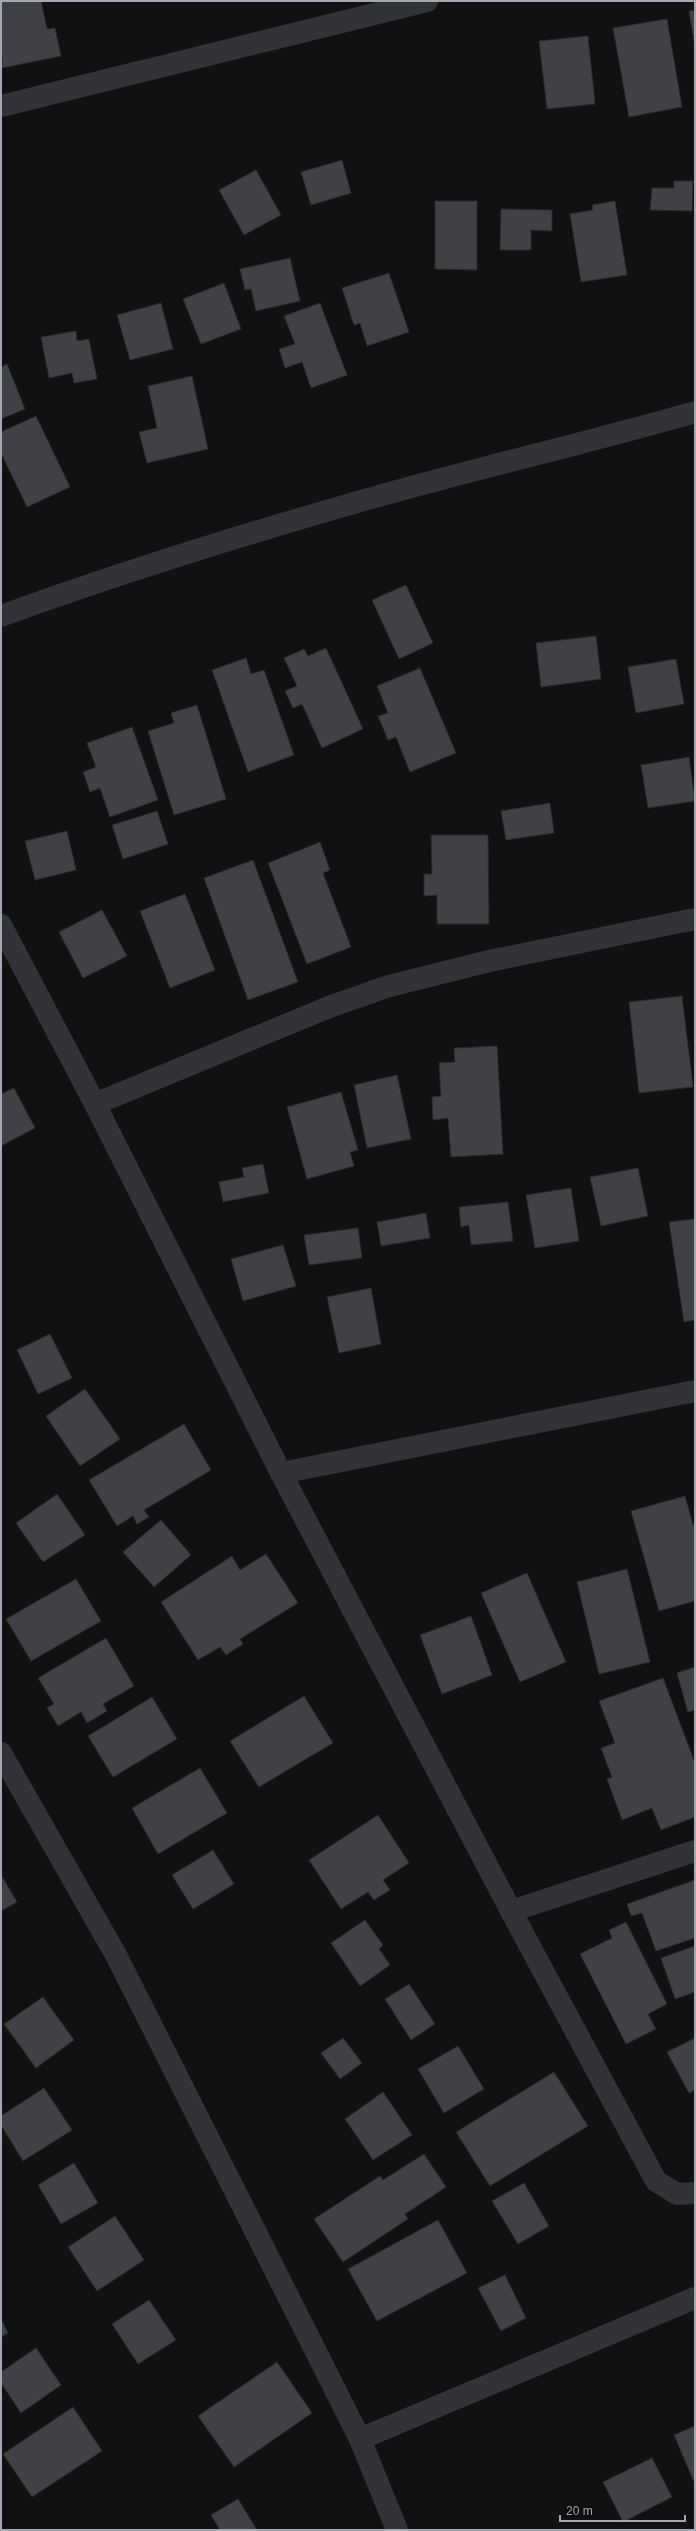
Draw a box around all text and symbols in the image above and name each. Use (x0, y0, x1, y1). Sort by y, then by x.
scale bar (560, 2497, 685, 2523)
text: 20 m (566, 2504, 593, 2518)

